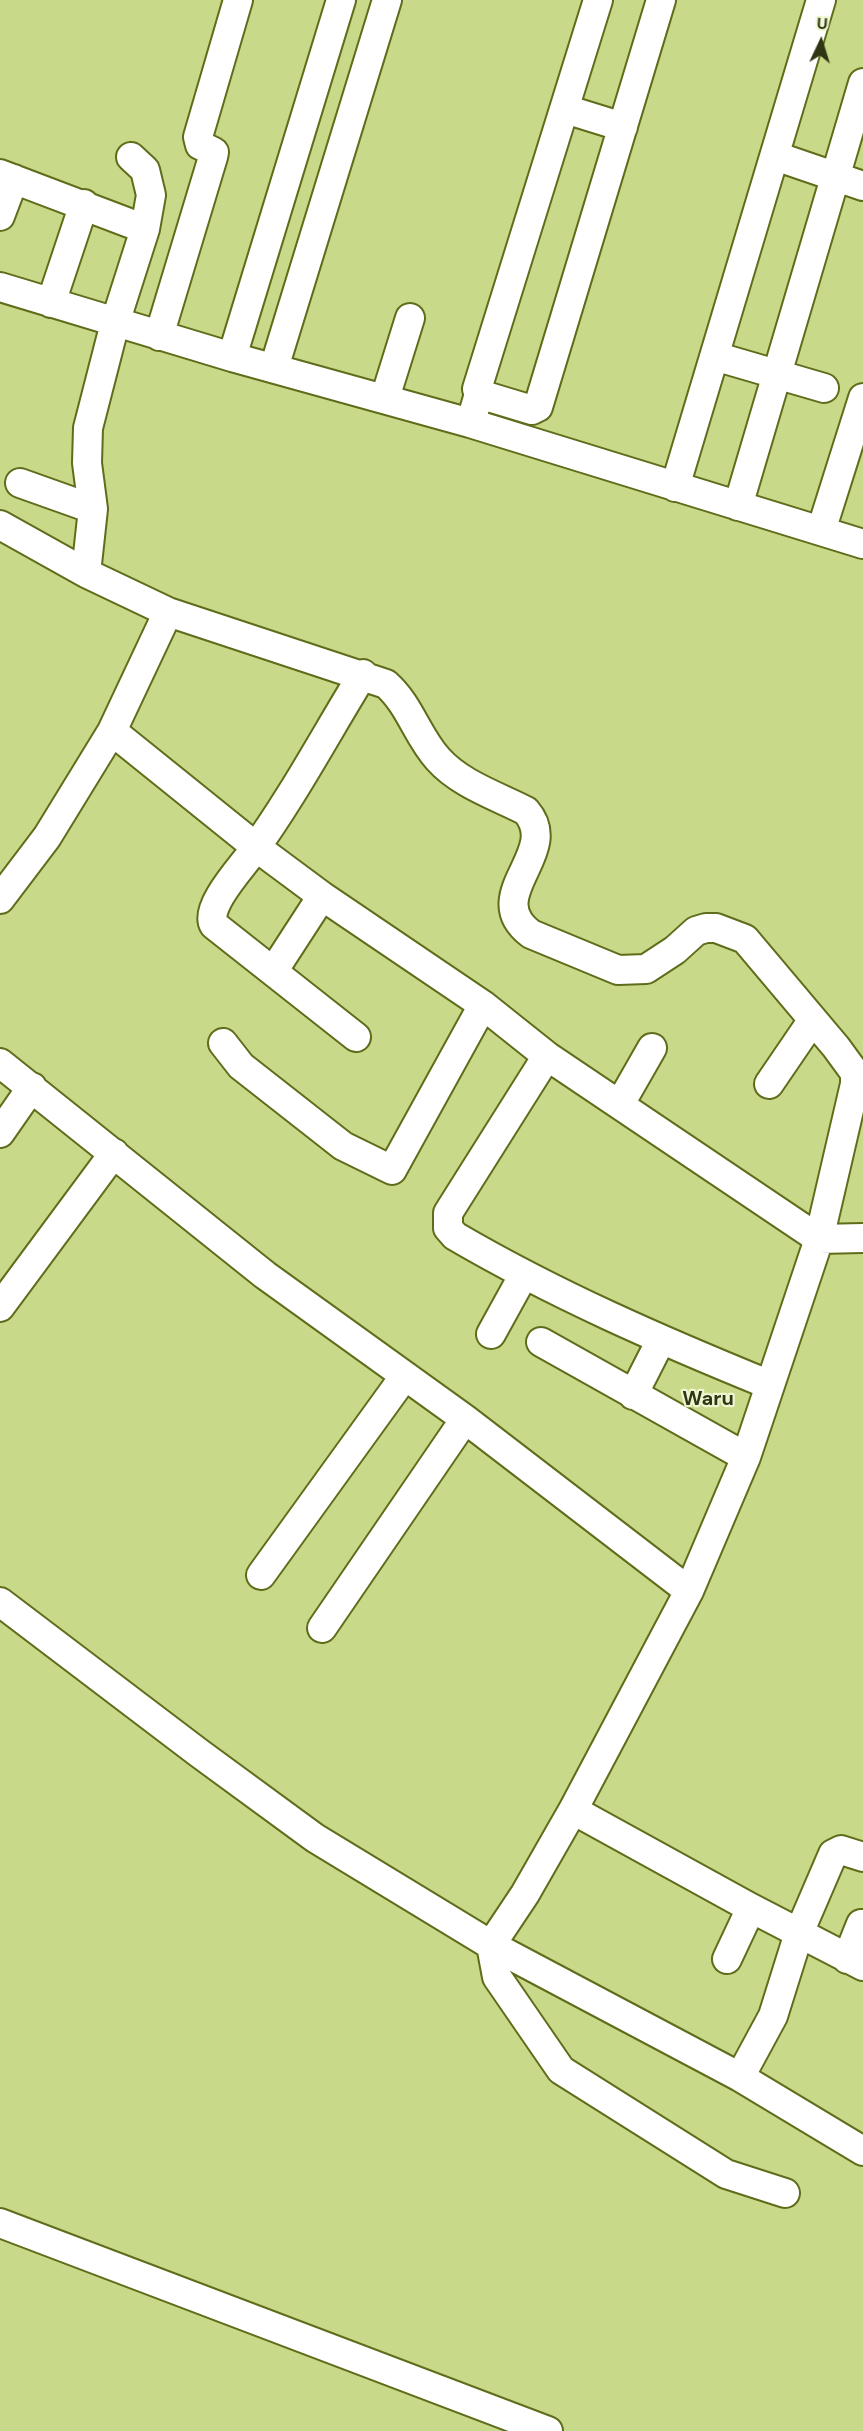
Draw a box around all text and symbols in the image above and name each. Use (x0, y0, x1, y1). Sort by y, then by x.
north arrow (791, 12, 851, 72)
text: U (816, 13, 828, 34)
district label: Waru (682, 1388, 734, 1412)

